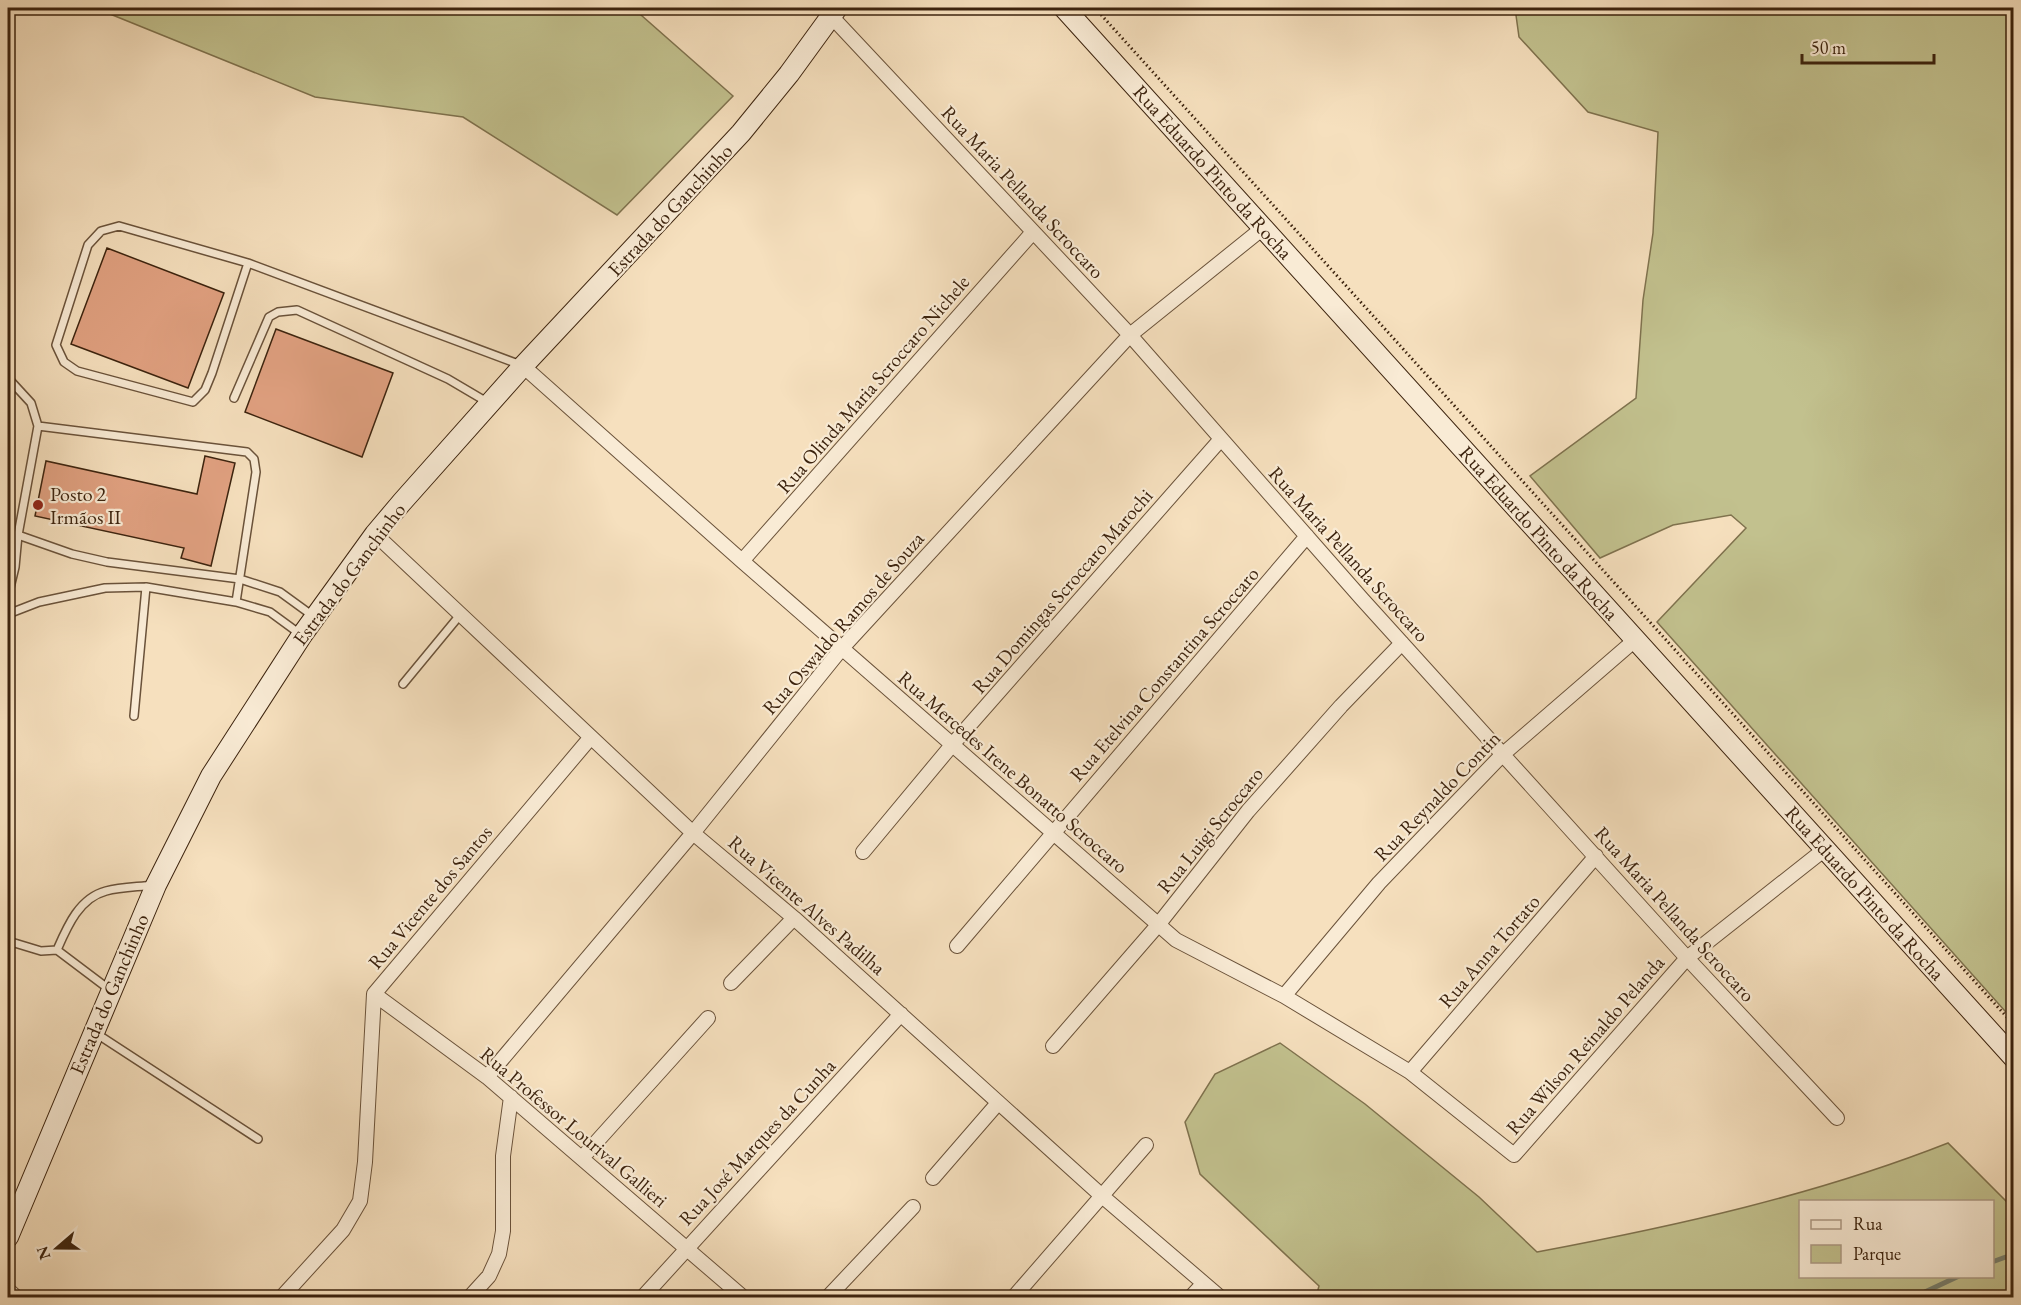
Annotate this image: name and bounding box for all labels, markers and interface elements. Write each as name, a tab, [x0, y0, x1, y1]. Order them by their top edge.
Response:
scale bar	[1802, 27, 1934, 65]
text: 50 m	[1811, 36, 1846, 59]
street label: Rua Eduardo Pinto da Rocha	[1128, 79, 1298, 265]
street label: Rua Maria Pellanda Scroccaro	[936, 100, 1110, 284]
street label: Estrada do Ganchinho	[602, 138, 738, 282]
street label: Rua Olinda Maria Scroccaro Nichele	[771, 269, 975, 499]
street label: Rua Eduardo Pinto da Rocha	[1454, 440, 1624, 626]
street label: Rua Maria Pellanda Scroccaro	[1263, 461, 1435, 647]
place label: Posto 2 Irmãos II	[50, 481, 121, 530]
street label: Rua Domingas Scroccaro Marochi	[966, 483, 1158, 699]
street label: Estrada do Ganchinho	[287, 497, 411, 651]
marker: Posto 2 Irmãos II	[31, 498, 45, 512]
street label: Rua Oswaldo Ramos de Souza	[756, 526, 930, 720]
street label: Rua Etelvina Constantina Scroccaro	[1064, 561, 1264, 787]
street label: Rua Mercedes Irene Bonatto Scroccaro	[892, 665, 1134, 879]
street label: Rua Reynaldo Contin	[1368, 725, 1506, 867]
street label: Rua Luigi Scroccaro	[1151, 761, 1269, 899]
street label: Rua Eduardo Pinto da Rocha	[1780, 800, 1950, 986]
street label: Rua Vicente dos Santos	[362, 820, 498, 974]
street label: Rua Maria Pellanda Scroccaro	[1589, 821, 1761, 1007]
street label: Rua Vicente Alves Padilha	[723, 830, 891, 980]
street label: Rua Anna Tortato	[1433, 889, 1545, 1013]
street label: Estrada do Ganchinho	[63, 910, 155, 1078]
street label: Rua Wilson Reinaldo Pelanda	[1500, 950, 1670, 1140]
street label: Rua Professor Lourival Gallieri	[475, 1041, 673, 1213]
street label: Rua José Marques da Cunha	[673, 1053, 841, 1231]
legend	[1799, 1200, 1994, 1278]
text: Rua	[1853, 1212, 1883, 1235]
north arrow	[27, 1218, 87, 1278]
text: Parque	[1853, 1242, 1901, 1265]
text: N	[31, 1243, 55, 1263]

